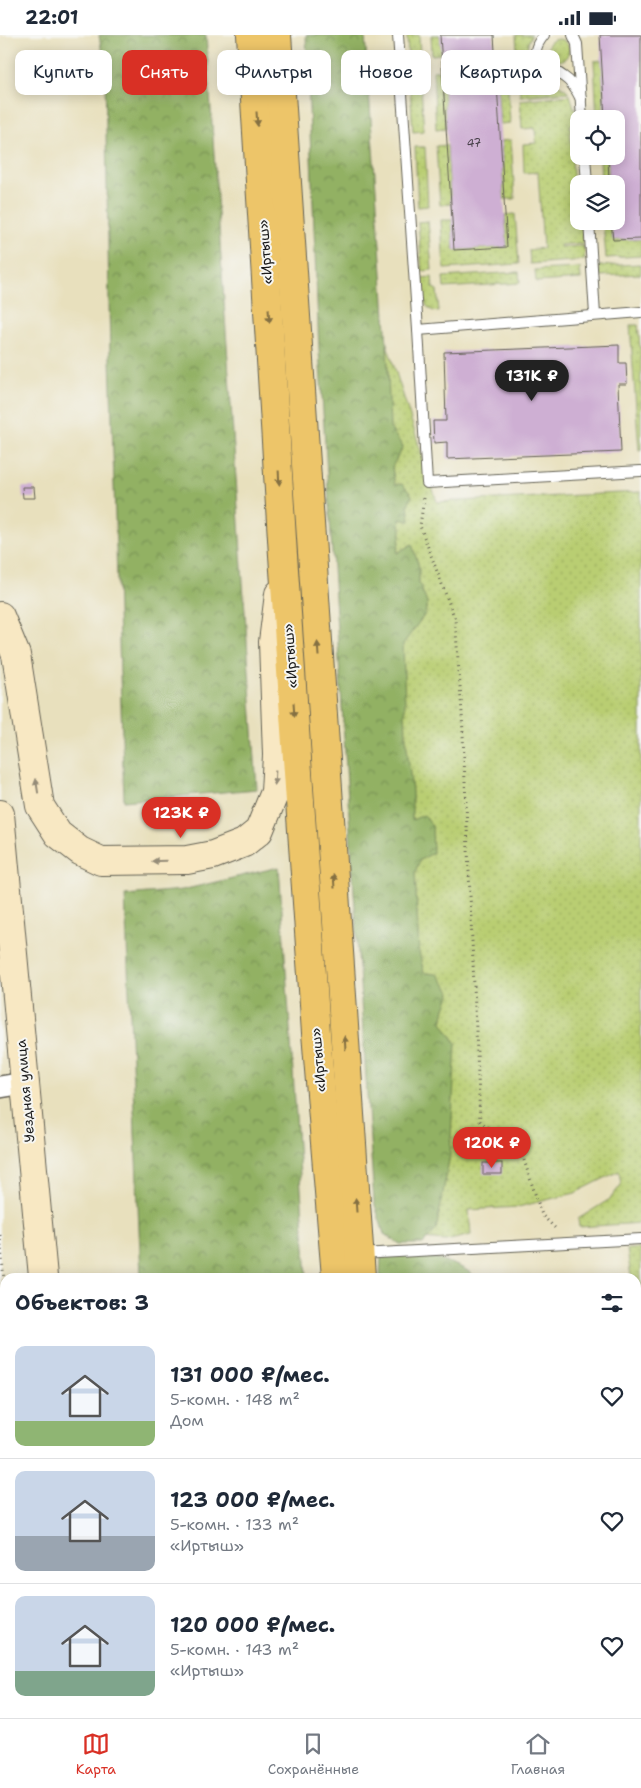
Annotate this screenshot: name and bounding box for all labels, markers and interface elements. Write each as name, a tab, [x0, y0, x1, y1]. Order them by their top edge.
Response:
text: 22:01	[25, 5, 78, 30]
chip: Купить	[15, 50, 112, 95]
chip: Снять	[122, 50, 207, 95]
chip: Фильтры	[217, 50, 331, 95]
chip: Новое	[341, 50, 431, 95]
chip: Квартира	[441, 50, 560, 95]
map controls	[570, 110, 625, 230]
button: locate	[570, 110, 625, 165]
one-way arrow	[253, 111, 261, 127]
house number: 47	[467, 136, 482, 151]
button: layers	[570, 175, 625, 230]
street label: «Иртыш»	[254, 219, 276, 285]
one-way arrow	[266, 308, 274, 324]
pin: 131K ₽	[491, 359, 573, 402]
text: 131K ₽	[506, 365, 558, 386]
one-way arrow	[276, 470, 284, 486]
street label: «Иртыш»	[279, 623, 301, 689]
one-way arrow	[314, 640, 322, 656]
one-way arrow	[290, 702, 298, 718]
one-way arrow	[271, 771, 279, 787]
one-way arrow	[32, 778, 40, 794]
pin: 123K ₽	[140, 797, 222, 839]
text: 123K ₽	[153, 802, 209, 823]
one-way arrow	[151, 857, 167, 865]
one-way arrow	[329, 872, 337, 888]
street label: «Иртыш»	[306, 1027, 330, 1093]
one-way arrow	[340, 1035, 348, 1051]
street label: Уездная улица	[12, 1039, 38, 1143]
pin: 120K ₽	[451, 1127, 533, 1169]
text: 120K ₽	[464, 1132, 520, 1153]
one-way arrow	[351, 1197, 359, 1213]
text: Объектов: 3	[15, 1289, 149, 1317]
icon: filters	[598, 1289, 626, 1317]
text: 131 000 ₽/мес.	[170, 1361, 330, 1389]
icon: home	[55, 1366, 115, 1426]
icon: heart	[598, 1382, 626, 1410]
text: 5-комн. · 148 m²	[170, 1389, 300, 1410]
text: Дом	[170, 1410, 204, 1431]
text: 123 000 ₽/мес.	[170, 1486, 335, 1514]
icon: home	[55, 1491, 115, 1551]
icon: heart	[598, 1507, 626, 1535]
text: 5-комн. · 133 m²	[170, 1514, 299, 1535]
text: «Иртыш»	[170, 1535, 244, 1556]
text: 120 000 ₽/мес.	[170, 1611, 335, 1639]
icon: home	[55, 1616, 115, 1676]
icon: heart	[598, 1632, 626, 1660]
text: 5-комн. · 143 m²	[170, 1639, 299, 1660]
text: «Иртыш»	[170, 1660, 244, 1681]
tab: Карта	[76, 1730, 116, 1778]
tab: Сохранённые	[268, 1730, 359, 1778]
tab: Главная	[511, 1730, 565, 1778]

